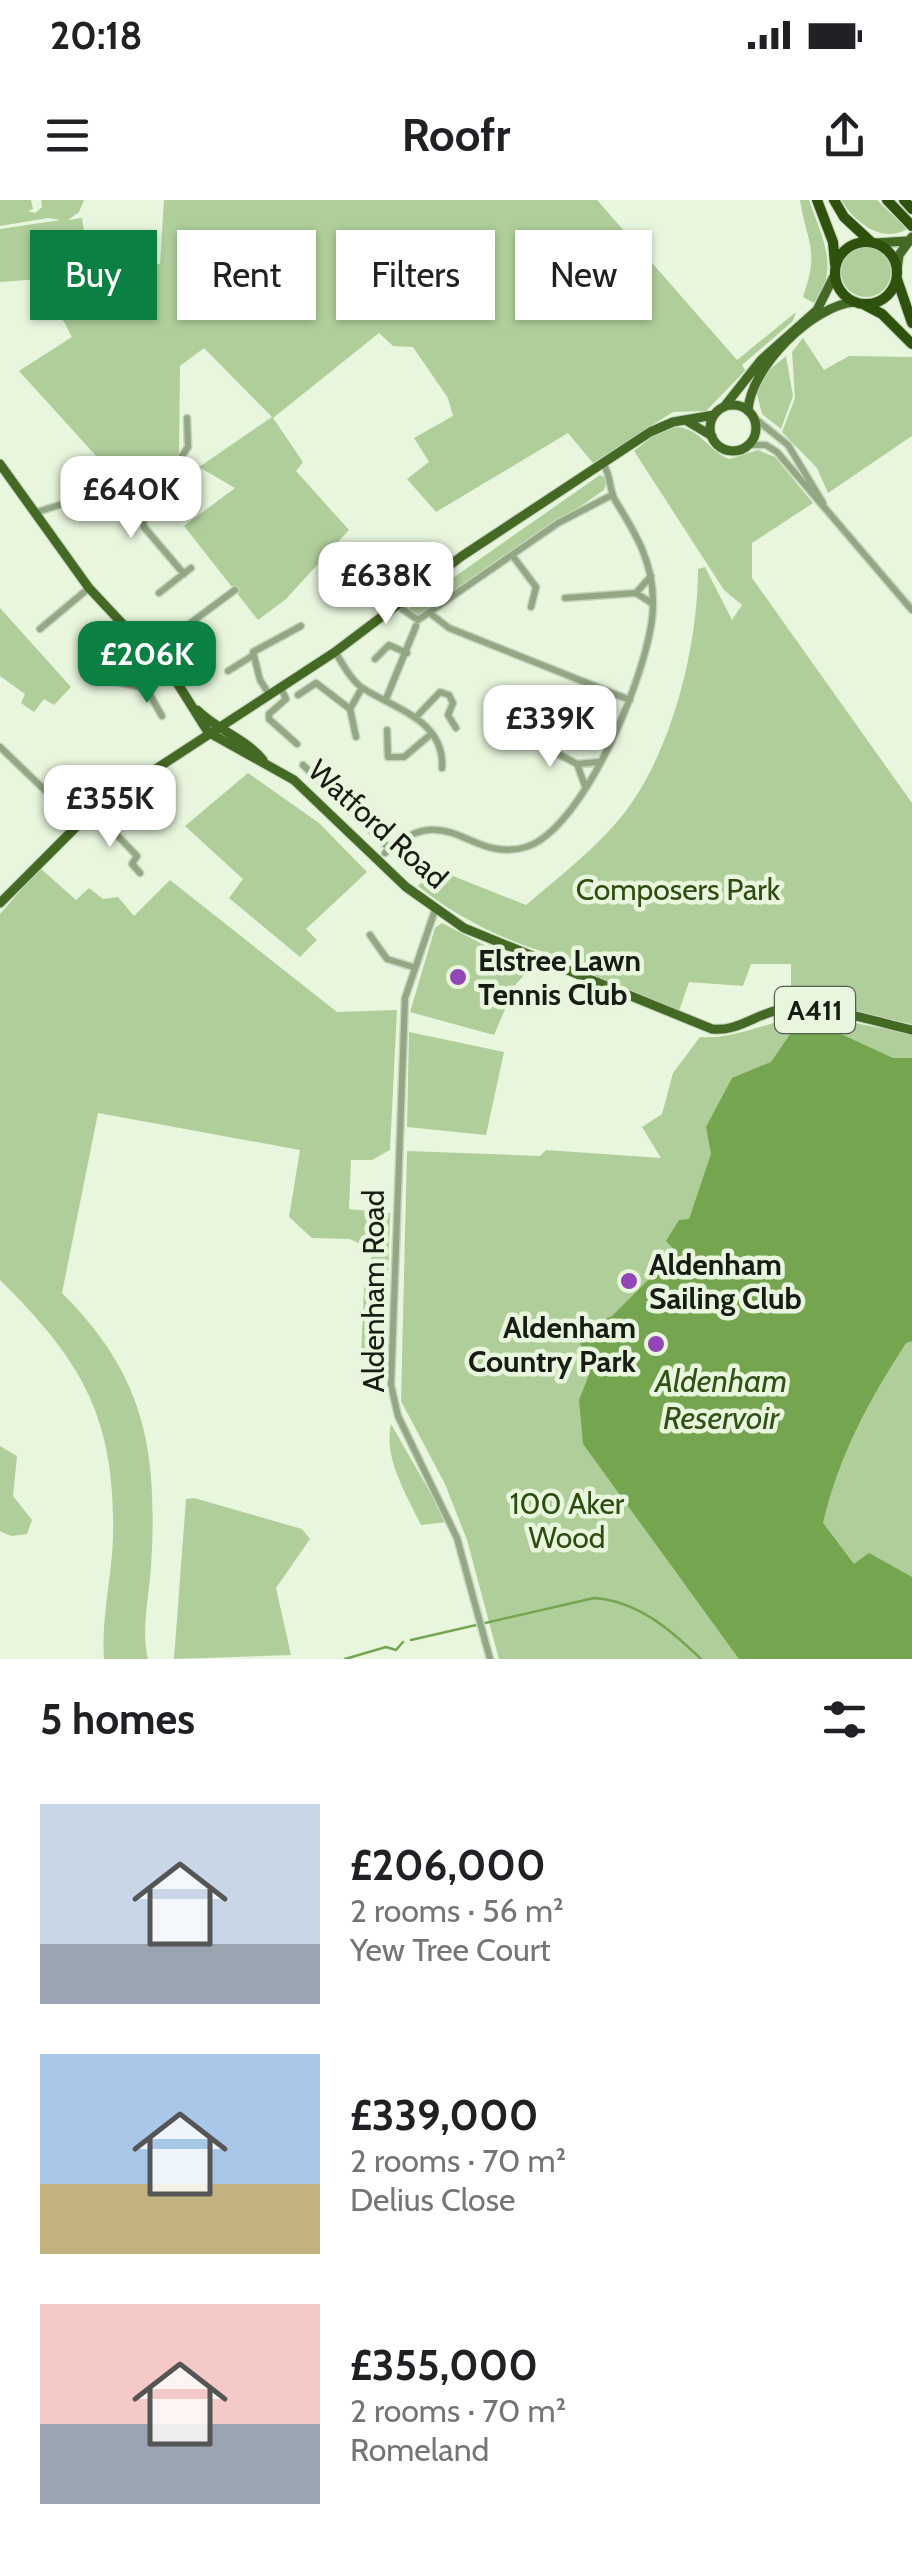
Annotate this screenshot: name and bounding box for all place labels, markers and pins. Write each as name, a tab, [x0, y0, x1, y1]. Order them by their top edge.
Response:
pin: £640K	[61, 456, 201, 541]
pin: £638K	[316, 542, 456, 627]
pin: £206K	[77, 621, 217, 706]
pin: £339K	[480, 685, 620, 770]
pin: £355K	[40, 765, 180, 850]
place label: Elstree Lawn Tennis Club	[478, 942, 641, 1013]
marker: Elstree Lawn Tennis Club	[447, 966, 469, 988]
place label: Aldenham Sailing Club	[649, 1246, 802, 1317]
marker: Aldenham Sailing Club	[618, 1270, 640, 1292]
place label: Aldenham Country Park	[468, 1309, 636, 1380]
marker: Aldenham Country Park	[645, 1333, 667, 1355]

